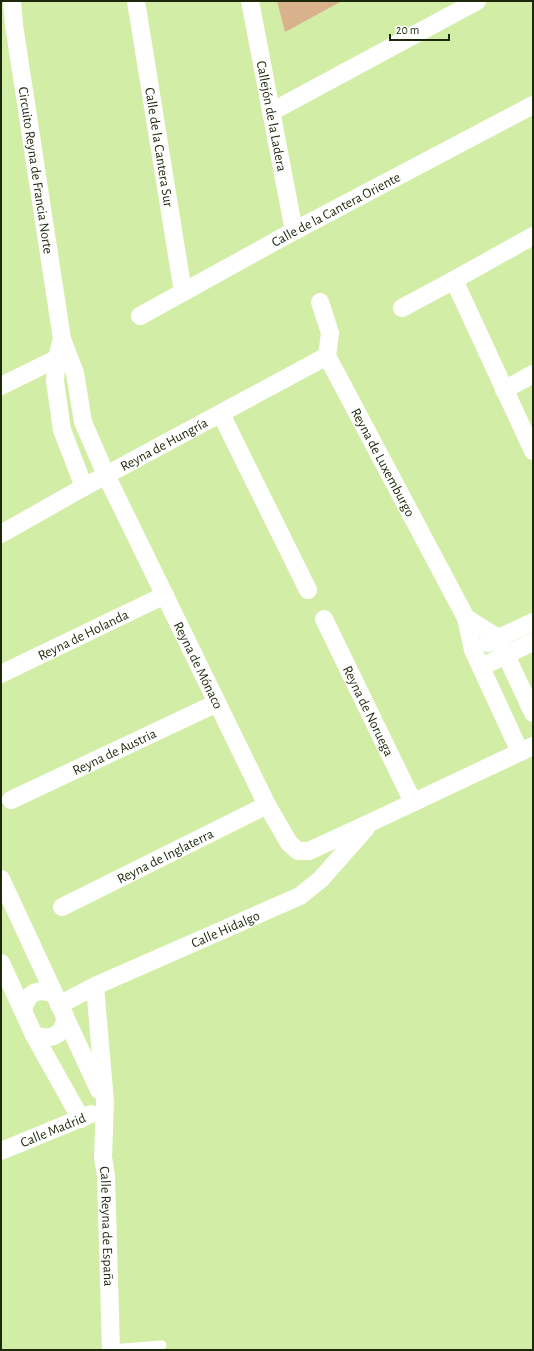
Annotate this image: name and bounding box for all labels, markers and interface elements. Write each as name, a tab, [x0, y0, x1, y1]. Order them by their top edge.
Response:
scale bar	[390, 16, 449, 42]
text: 20 m	[396, 24, 419, 36]
street label: Callejón de la Ladera	[254, 60, 289, 173]
street label: Circuito Reyna de Francia Norte	[16, 86, 55, 255]
street label: Calle de la Cantera Sur	[142, 87, 175, 208]
street label: Calle de la Cantera Oriente	[269, 170, 403, 250]
street label: Reyna de Luxemburgo	[348, 406, 417, 519]
street label: Reyna de Hungría	[118, 416, 211, 474]
street label: Reyna de Holanda	[36, 607, 131, 663]
street label: Reyna de Mónaco	[171, 620, 225, 711]
street label: Reyna de Noruega	[340, 664, 396, 759]
street label: Reyna de Austria	[71, 726, 159, 778]
street label: Reyna de Inglaterra	[115, 827, 216, 886]
street label: Calle Hidalgo	[189, 909, 262, 951]
street label: Calle Madrid	[18, 1111, 88, 1150]
street label: Calle Reyna de España	[97, 1165, 115, 1287]

